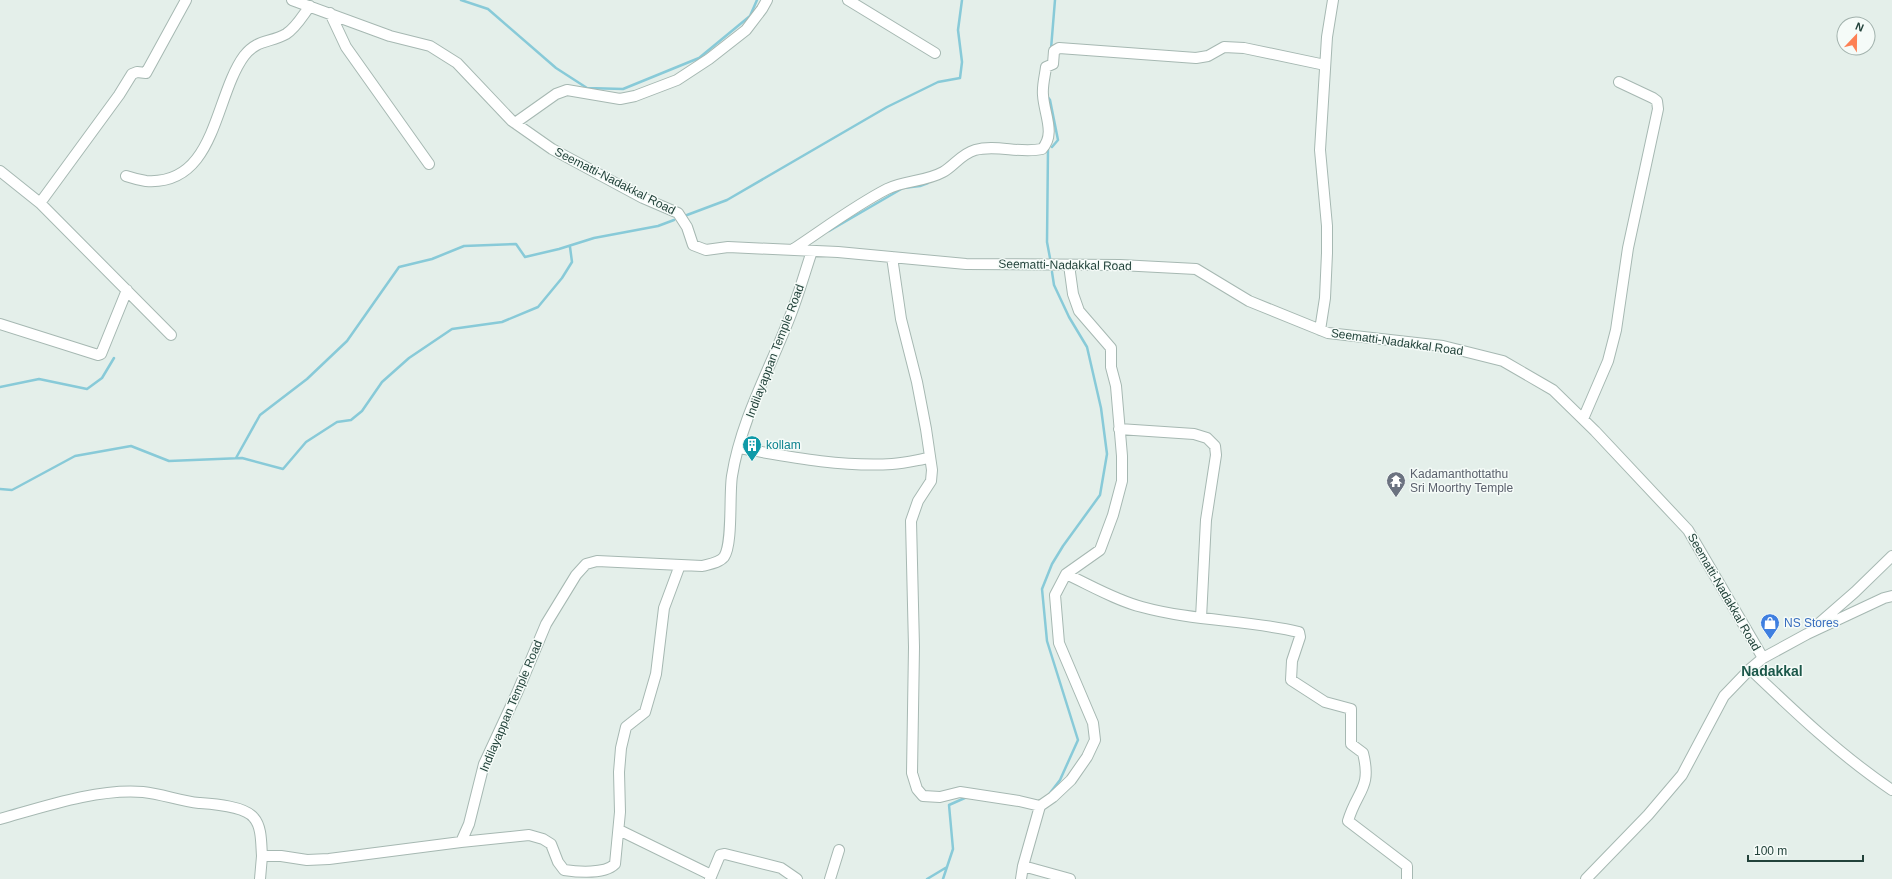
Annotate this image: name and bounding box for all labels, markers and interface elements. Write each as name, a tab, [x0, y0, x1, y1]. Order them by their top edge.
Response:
north arrow	[1836, 16, 1876, 56]
text: N	[1854, 20, 1866, 34]
street label: Seematti-Nadakkal Road	[552, 144, 678, 218]
street label: Seematti-Nadakkal Road	[998, 257, 1132, 273]
street label: Indilayappan Temple Road	[743, 282, 807, 420]
street label: Seematti-Nadakkal Road	[1330, 326, 1464, 358]
building icon: kollam	[741, 434, 763, 462]
place label: kollam	[766, 438, 801, 452]
place label: Kadamanthottathu Sri Moorthy Temple	[1410, 467, 1513, 495]
temple icon: Kadamanthottathu Sri Moorthy Temple	[1385, 470, 1407, 498]
street label: Seematti-Nadakkal Road	[1685, 531, 1763, 653]
shop icon: NS Stores	[1759, 612, 1781, 640]
place label: NS Stores	[1784, 616, 1839, 630]
street label: Indilayappan Temple Road	[477, 638, 545, 774]
district label: Nadakkal	[1741, 663, 1803, 679]
scale bar	[1748, 837, 1863, 863]
text: 100 m	[1754, 844, 1787, 858]

